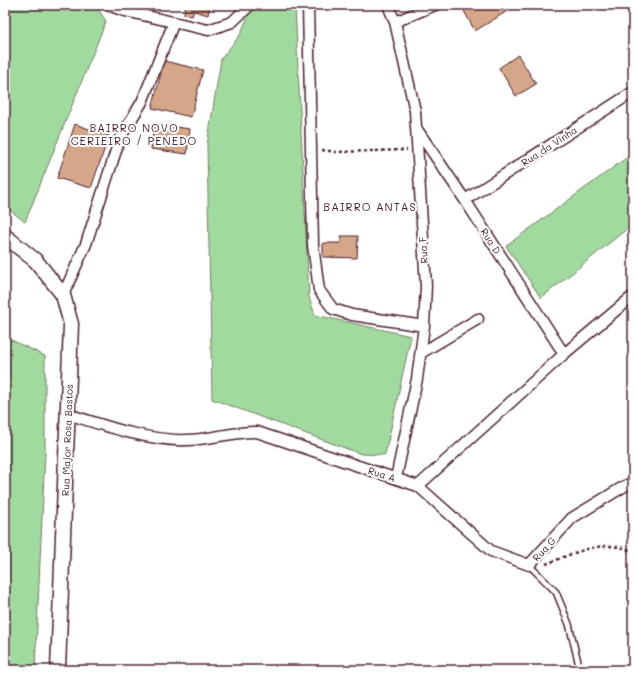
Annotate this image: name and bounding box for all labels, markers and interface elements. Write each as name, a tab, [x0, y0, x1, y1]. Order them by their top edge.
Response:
district label: BAIRRO NOVO CERIEIRO / PENEDO	[71, 120, 197, 148]
street label: Rua da Vinha	[518, 123, 580, 169]
district label: BAIRRO ANTAS	[323, 199, 417, 214]
street label: Rua D	[477, 225, 505, 257]
street label: Rua F	[415, 236, 431, 264]
street label: Rua Major Rosa Bastos	[58, 384, 76, 496]
street label: Rua A	[366, 463, 398, 485]
street label: Rua G	[529, 533, 559, 564]

